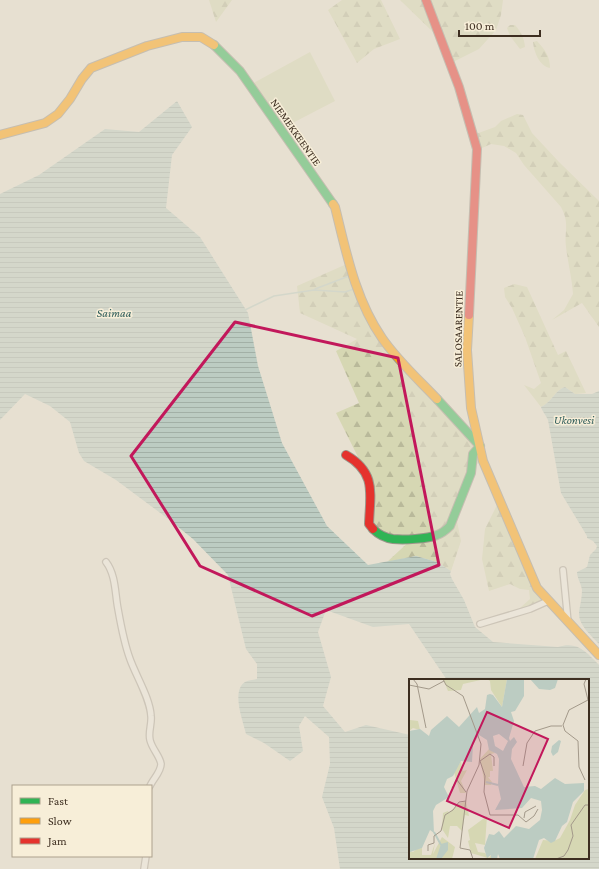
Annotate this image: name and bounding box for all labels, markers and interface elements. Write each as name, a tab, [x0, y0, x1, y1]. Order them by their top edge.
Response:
scale bar	[459, 12, 540, 38]
text: 100 m	[465, 19, 495, 33]
street label: NIEMEKKEENTIE	[268, 96, 324, 168]
street label: SALOSAARENTIE	[451, 291, 465, 367]
water label: Saimaa	[97, 306, 132, 320]
water label: Ukonvesi	[554, 413, 595, 427]
inset map	[409, 679, 589, 859]
legend	[12, 785, 152, 857]
text: Fast	[48, 794, 69, 808]
text: Slow	[48, 814, 72, 828]
text: Jam	[47, 834, 67, 848]

